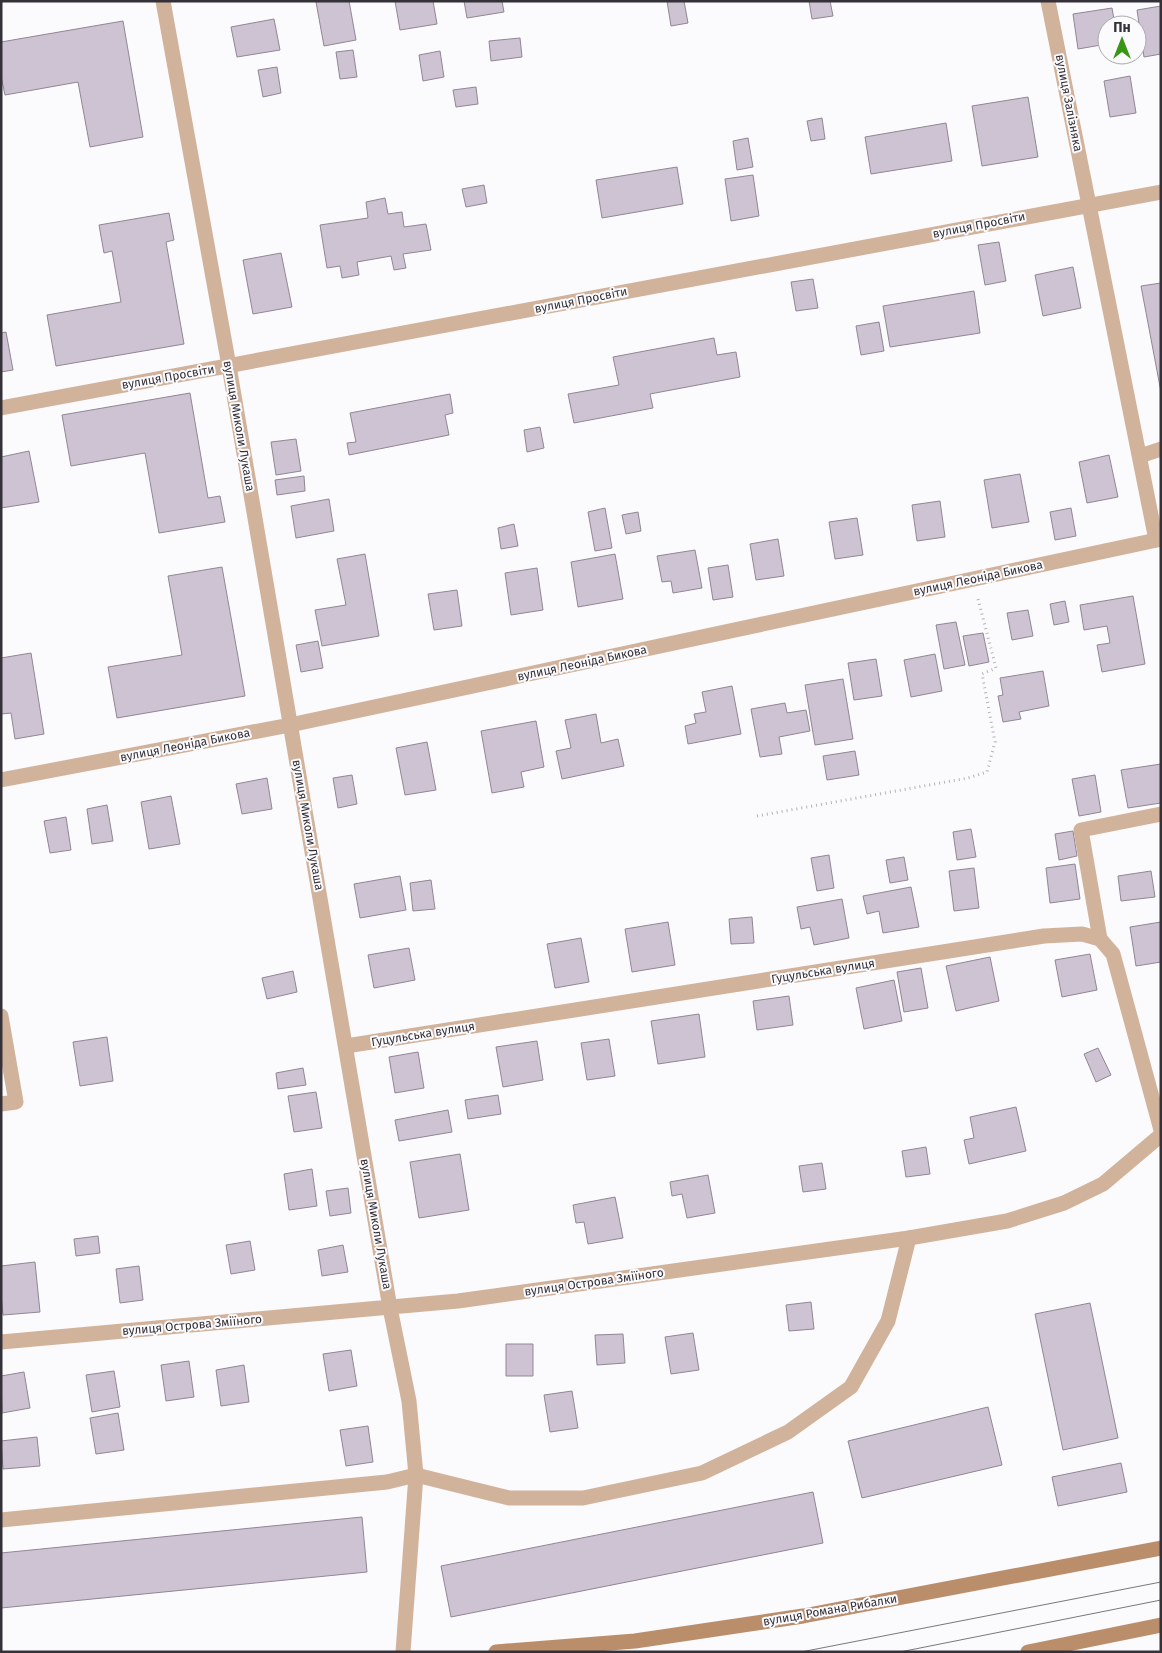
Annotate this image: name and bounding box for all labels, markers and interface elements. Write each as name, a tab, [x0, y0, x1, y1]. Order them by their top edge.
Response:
north arrow	[1097, 15, 1147, 65]
text: Пн	[1113, 19, 1131, 36]
street label: вулиця Залізняка	[1053, 53, 1085, 153]
street label: вулиця Просвіти	[932, 209, 1026, 241]
street label: вулиця Просвіти	[534, 284, 628, 316]
street label: вулиця Миколи Лукаша	[221, 359, 257, 493]
street label: вулиця Просвіти	[120, 362, 216, 392]
street label: вулиця Леоніда Бикова	[912, 557, 1044, 599]
street label: вулиця Леоніда Бикова	[516, 642, 648, 684]
street label: вулиця Леоніда Бикова	[119, 726, 251, 764]
street label: вулиця Миколи Лукаша	[290, 758, 326, 892]
street label: Гуцульська вулиця	[770, 956, 876, 986]
street label: Гуцульська вулиця	[370, 1019, 476, 1049]
street label: вулиця Миколи Лукаша	[358, 1157, 394, 1291]
street label: вулиця Острова Зміїного	[523, 1265, 665, 1299]
street label: вулиця Острова Зміїного	[121, 1312, 263, 1338]
street label: вулиця Романа Рибалки	[762, 1591, 898, 1629]

